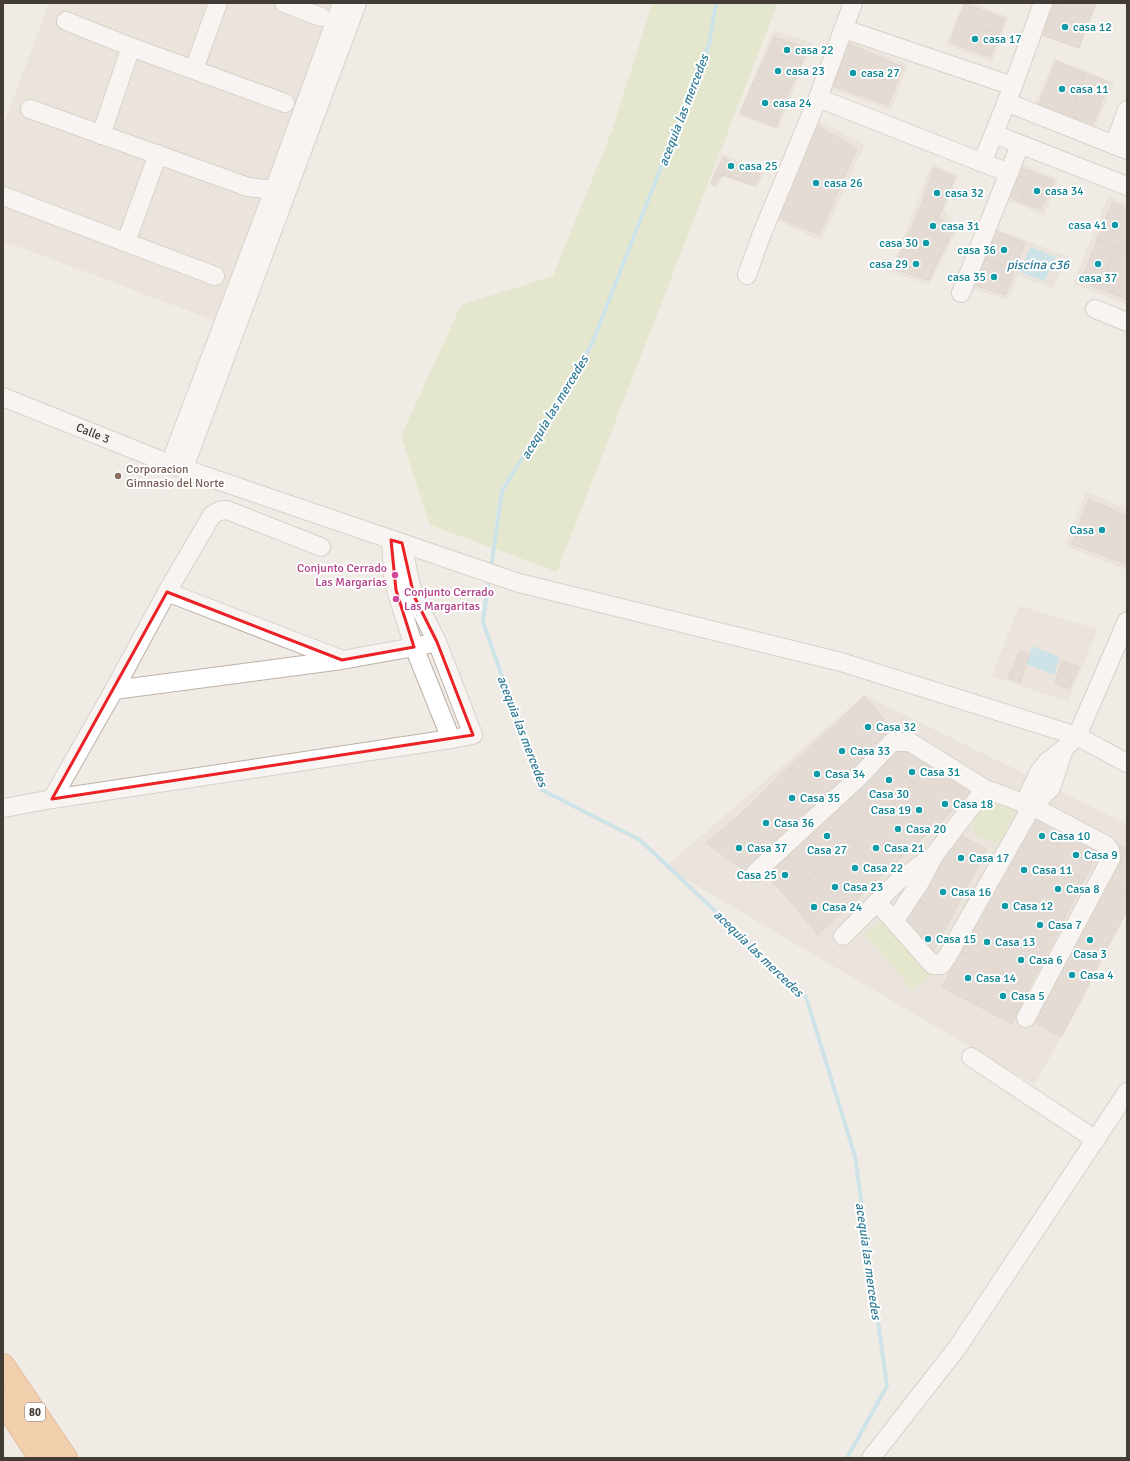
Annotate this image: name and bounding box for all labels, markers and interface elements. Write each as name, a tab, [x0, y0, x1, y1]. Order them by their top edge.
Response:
place label: casa 12	[1073, 20, 1112, 35]
marker: casa 12	[1060, 22, 1070, 32]
place label: casa 17	[983, 32, 1022, 47]
marker: casa 17	[970, 34, 980, 44]
place label: casa 22	[795, 43, 834, 58]
marker: casa 22	[782, 45, 792, 55]
water label: acequia las mercedes	[655, 51, 713, 168]
place label: casa 23	[786, 64, 825, 79]
marker: casa 23	[773, 66, 783, 76]
place label: casa 27	[861, 66, 900, 81]
marker: casa 27	[848, 68, 858, 78]
place label: casa 11	[1070, 82, 1109, 97]
marker: casa 11	[1057, 84, 1067, 94]
place label: casa 24	[773, 96, 812, 111]
marker: casa 24	[760, 98, 770, 108]
place label: casa 25	[739, 159, 778, 174]
marker: casa 25	[726, 161, 736, 171]
place label: casa 26	[824, 176, 863, 191]
marker: casa 26	[811, 178, 821, 188]
place label: casa 34	[1045, 184, 1084, 199]
place label: casa 32	[945, 186, 984, 201]
marker: casa 34	[1032, 186, 1042, 196]
marker: casa 32	[932, 188, 942, 198]
place label: casa 41	[1068, 218, 1107, 233]
place label: casa 31	[941, 219, 980, 234]
marker: casa 41	[1110, 220, 1120, 230]
marker: casa 31	[928, 221, 938, 231]
place label: casa 30	[879, 236, 918, 251]
marker: casa 30	[921, 238, 931, 248]
place label: casa 36	[957, 243, 996, 258]
marker: casa 36	[999, 245, 1009, 255]
place label: casa 29	[869, 257, 908, 272]
water label: piscina c36	[1007, 257, 1070, 273]
marker: casa 29	[911, 259, 921, 269]
marker: casa 37	[1093, 259, 1103, 269]
place label: casa 35	[947, 270, 986, 285]
place label: casa 37	[1079, 271, 1117, 286]
marker: casa 35	[989, 272, 999, 282]
water label: acequia las mercedes	[518, 352, 593, 462]
street label: Calle 3	[74, 420, 112, 447]
place label: Corporacion Gimnasio del Norte	[126, 462, 224, 491]
marker: Corporacion Gimnasio del Norte	[113, 471, 123, 481]
place label: Casa	[1069, 523, 1094, 538]
marker: Casa	[1097, 525, 1107, 535]
place label: Conjunto Cerrado Las Margarias	[297, 561, 387, 590]
marker: Conjunto Cerrado Las Margarias	[390, 570, 400, 580]
place label: Conjunto Cerrado Las Margaritas	[404, 585, 494, 614]
marker: Conjunto Cerrado Las Margaritas	[391, 594, 401, 604]
water label: acequia las mercedes	[493, 673, 551, 791]
place label: Casa 32	[876, 720, 916, 735]
marker: Casa 32	[863, 722, 873, 732]
place label: Casa 33	[850, 744, 890, 759]
marker: Casa 33	[837, 746, 847, 756]
place label: Casa 31	[920, 765, 960, 780]
place label: Casa 34	[825, 767, 866, 782]
marker: Casa 31	[907, 767, 917, 777]
marker: Casa 34	[812, 769, 822, 779]
marker: Casa 30	[884, 775, 894, 785]
place label: Casa 30	[869, 787, 909, 802]
place label: Casa 35	[800, 791, 840, 806]
marker: Casa 35	[787, 793, 797, 803]
place label: Casa 18	[953, 797, 993, 812]
marker: Casa 18	[940, 799, 950, 809]
place label: Casa 19	[871, 803, 911, 818]
marker: Casa 19	[914, 805, 924, 815]
place label: Casa 36	[774, 816, 814, 831]
marker: Casa 36	[761, 818, 771, 828]
place label: Casa 20	[906, 822, 946, 837]
marker: Casa 20	[893, 824, 903, 834]
place label: Casa 10	[1050, 829, 1090, 844]
marker: Casa 27	[822, 831, 832, 841]
marker: Casa 10	[1037, 831, 1047, 841]
place label: Casa 37	[747, 841, 787, 856]
place label: Casa 21	[884, 841, 924, 856]
marker: Casa 37	[734, 843, 744, 853]
place label: Casa 27	[807, 843, 847, 858]
marker: Casa 21	[871, 843, 881, 853]
place label: Casa 9	[1084, 848, 1118, 863]
marker: Casa 9	[1071, 850, 1081, 860]
place label: Casa 17	[969, 851, 1009, 866]
marker: Casa 17	[956, 853, 966, 863]
place label: Casa 22	[863, 861, 903, 876]
marker: Casa 22	[850, 863, 860, 873]
place label: Casa 11	[1032, 863, 1072, 878]
marker: Casa 11	[1019, 865, 1029, 875]
place label: Casa 25	[737, 868, 777, 883]
marker: Casa 25	[780, 870, 790, 880]
place label: Casa 23	[843, 880, 883, 895]
marker: Casa 23	[830, 882, 840, 892]
place label: Casa 8	[1066, 882, 1100, 897]
marker: Casa 8	[1053, 884, 1063, 894]
place label: Casa 16	[951, 885, 991, 900]
marker: Casa 16	[938, 887, 948, 897]
place label: Casa 12	[1013, 899, 1053, 914]
place label: Casa 24	[822, 900, 863, 915]
marker: Casa 12	[1000, 901, 1010, 911]
marker: Casa 24	[809, 902, 819, 912]
water label: acequia las mercedes	[710, 907, 807, 1001]
place label: Casa 7	[1048, 918, 1082, 933]
marker: Casa 7	[1035, 920, 1045, 930]
place label: Casa 15	[936, 932, 976, 947]
marker: Casa 15	[923, 934, 933, 944]
place label: Casa 13	[995, 935, 1035, 950]
marker: Casa 3	[1085, 935, 1095, 945]
marker: Casa 13	[982, 937, 992, 947]
place label: Casa 3	[1073, 947, 1107, 962]
place label: Casa 6	[1029, 953, 1063, 968]
marker: Casa 6	[1016, 955, 1026, 965]
place label: Casa 4	[1080, 968, 1114, 983]
marker: Casa 4	[1067, 970, 1077, 980]
place label: Casa 14	[976, 971, 1017, 986]
marker: Casa 14	[963, 973, 973, 983]
place label: Casa 5	[1011, 989, 1045, 1004]
marker: Casa 5	[998, 991, 1008, 1001]
water label: acequia las mercedes	[852, 1202, 884, 1322]
road number: 80	[25, 1403, 45, 1421]

